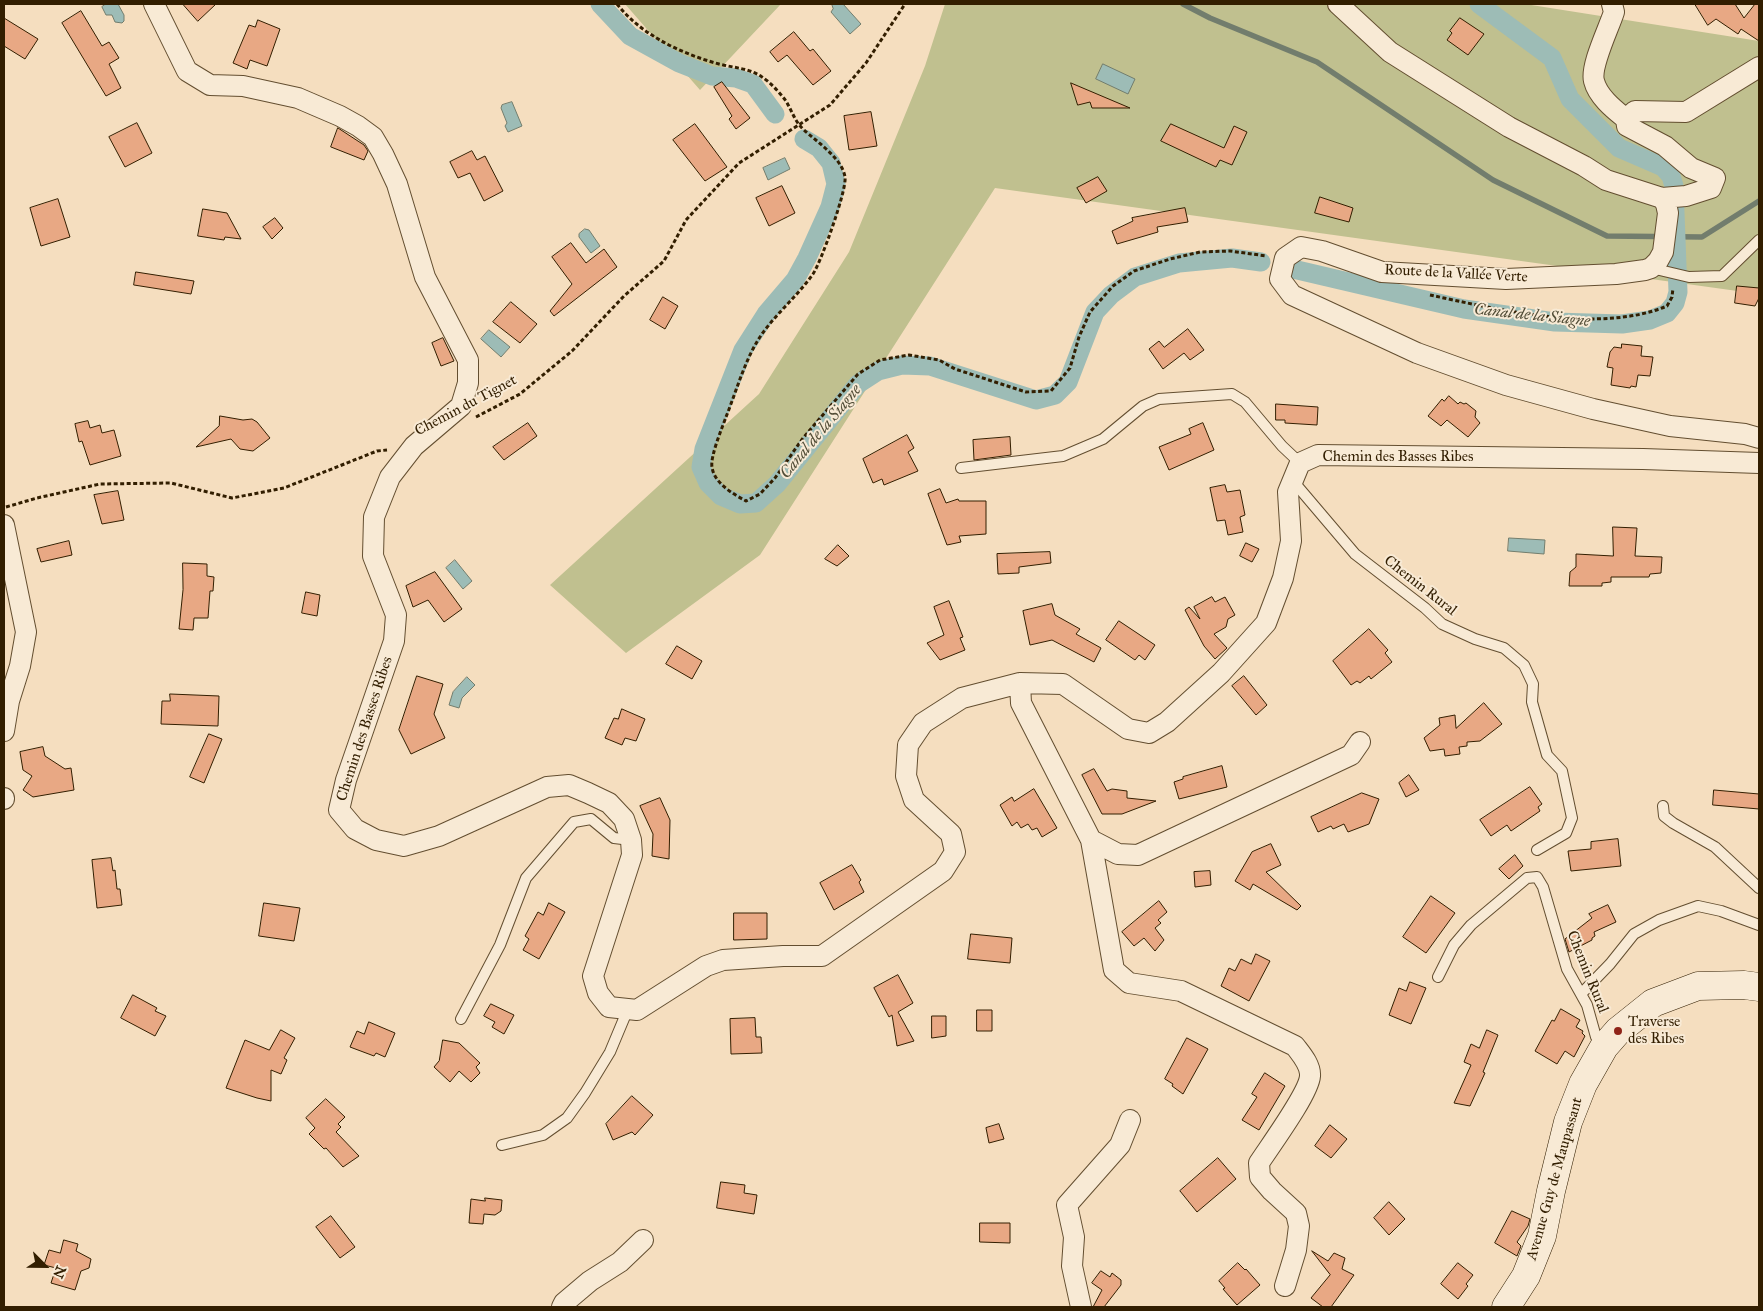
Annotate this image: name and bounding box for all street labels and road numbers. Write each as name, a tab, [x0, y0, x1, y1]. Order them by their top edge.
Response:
street label: Route de la Vallée Verte	[1384, 261, 1528, 287]
street label: Chemin du Tignet	[412, 372, 520, 440]
street label: Chemin des Basses Ribes	[1322, 448, 1474, 466]
street label: Chemin Rural	[1380, 552, 1460, 620]
street label: Chemin des Basses Ribes	[333, 654, 397, 804]
street label: Chemin Rural	[1562, 928, 1612, 1016]
street label: Avenue Guy de Maupassant	[1523, 1095, 1587, 1263]

